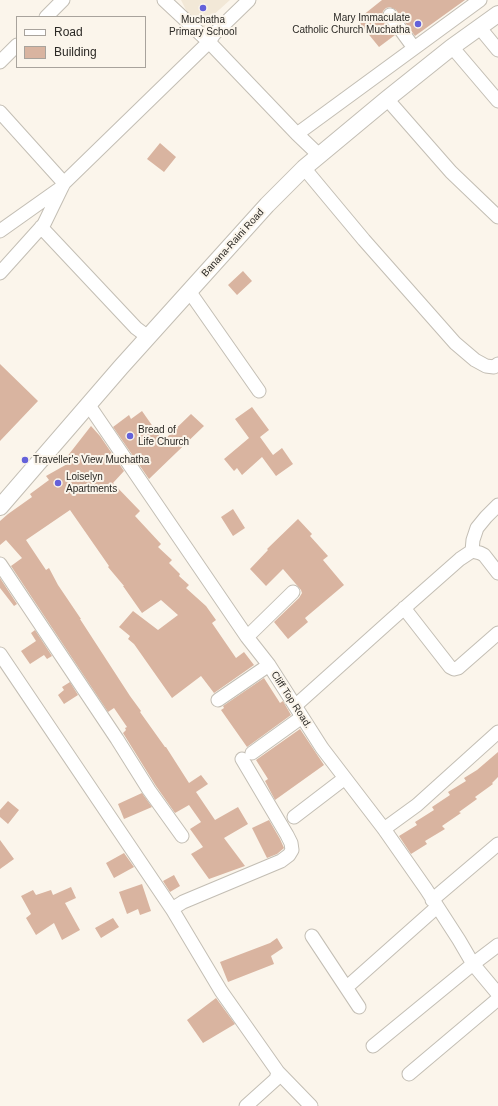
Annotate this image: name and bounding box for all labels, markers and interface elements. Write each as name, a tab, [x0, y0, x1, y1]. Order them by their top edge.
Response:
marker: Muchatha Primary School	[198, 3, 208, 13]
place label: Mary Immaculate Catholic Church Muchatha	[292, 12, 410, 36]
place label: Muchatha Primary School	[169, 14, 237, 38]
legend	[16, 16, 146, 68]
marker: Mary Immaculate Catholic Church Muchatha	[413, 19, 423, 29]
text: Road	[54, 25, 83, 39]
text: Building	[54, 45, 97, 59]
street label: Banana-Raini Road	[199, 207, 267, 279]
place label: Bread of Life Church	[138, 424, 189, 448]
marker: Bread of Life Church	[125, 431, 135, 441]
place label: Traveller's View Muchatha	[33, 454, 149, 466]
marker: Traveller's View Muchatha	[20, 455, 30, 465]
place label: Loiselyn Apartments	[66, 471, 117, 494]
marker: Loiselyn Apartments	[53, 478, 63, 488]
street label: Cliff Top Road.	[268, 669, 314, 731]

